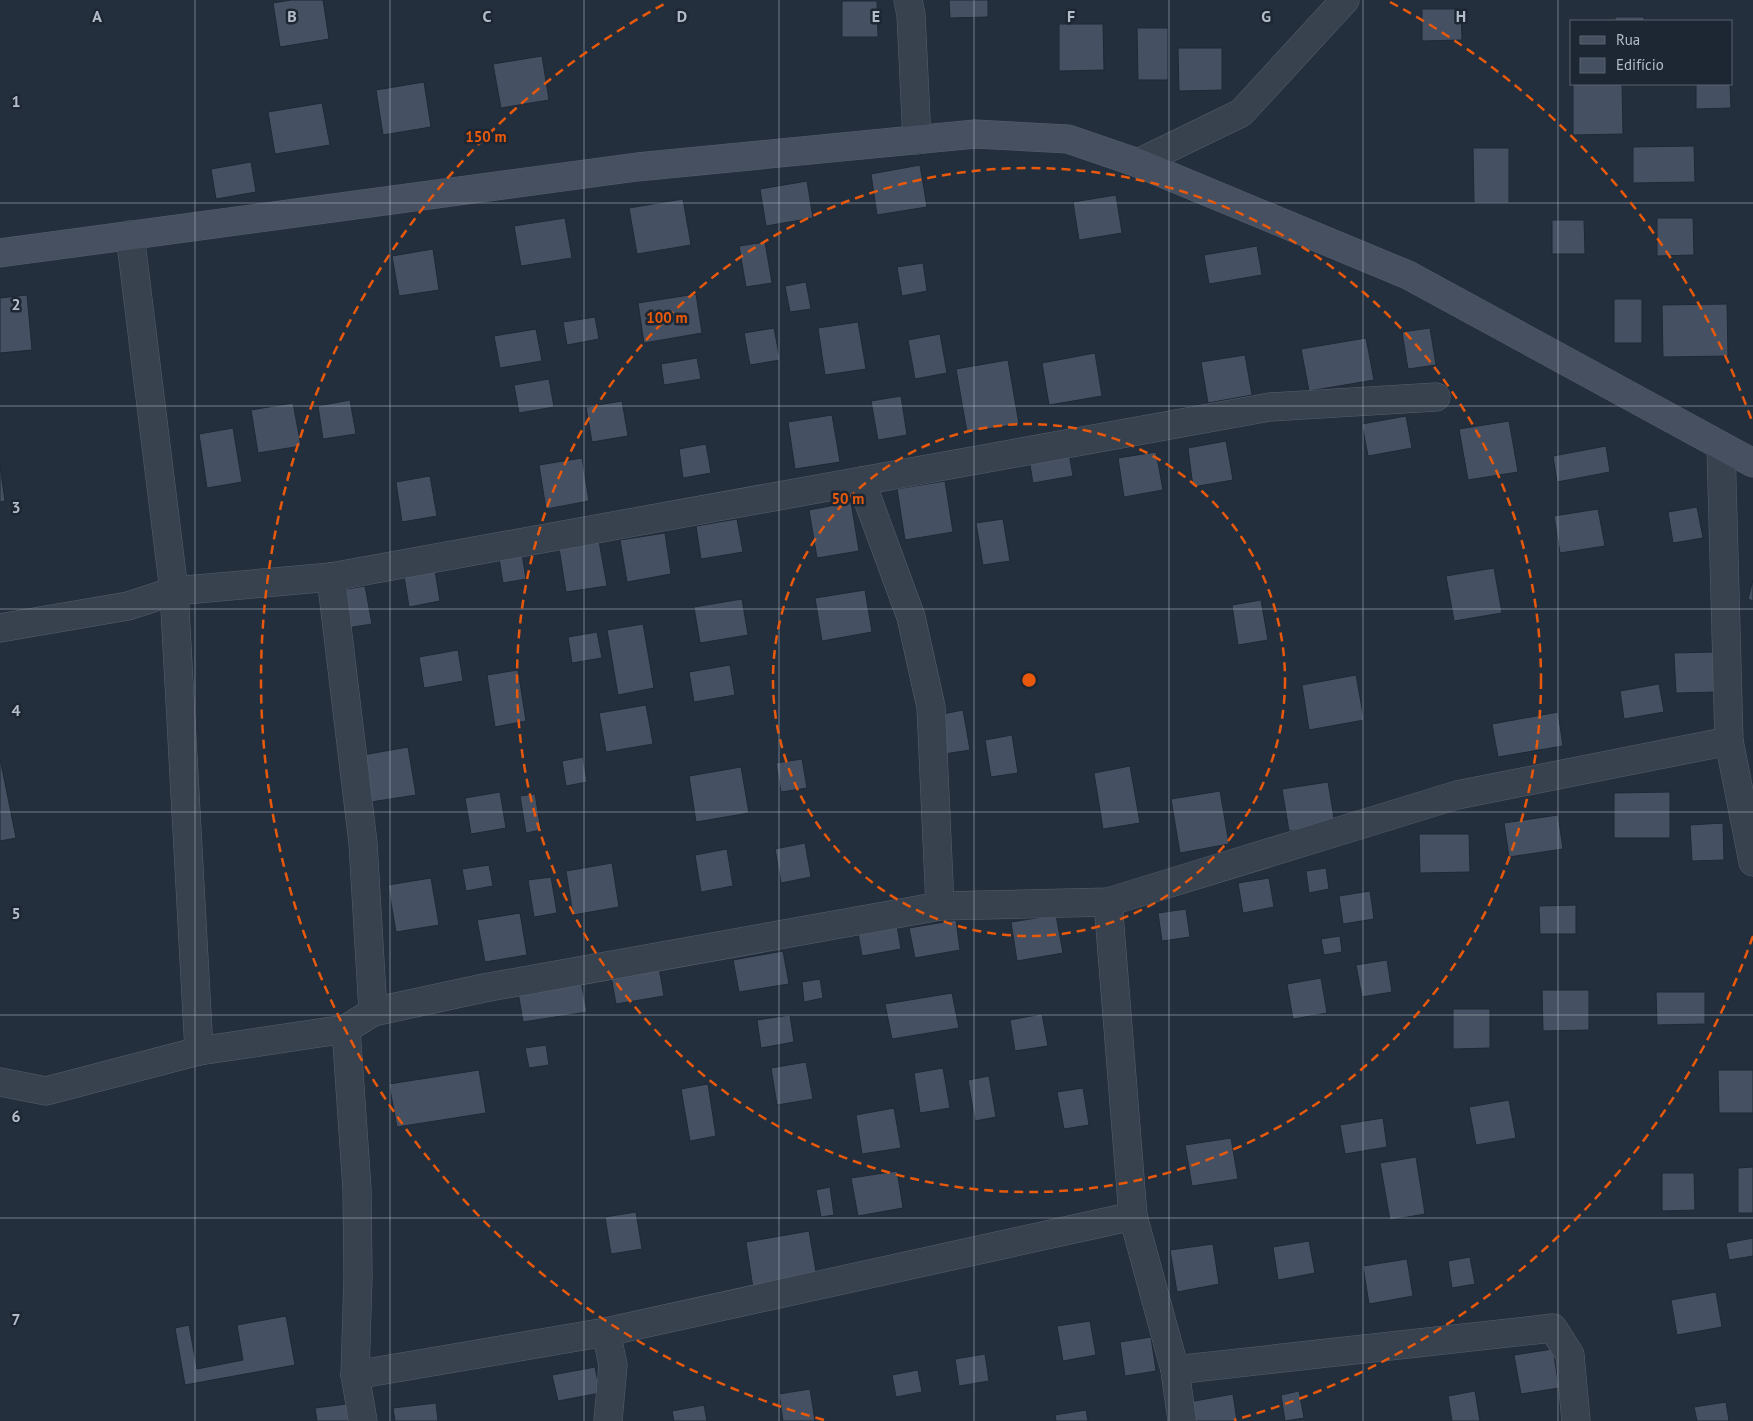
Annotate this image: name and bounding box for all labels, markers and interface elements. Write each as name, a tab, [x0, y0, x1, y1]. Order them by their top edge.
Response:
text: A	[92, 6, 102, 26]
text: B	[287, 6, 297, 26]
text: C	[483, 6, 492, 26]
text: D	[677, 6, 687, 26]
text: E	[872, 6, 880, 26]
text: F	[1067, 6, 1075, 26]
text: G	[1261, 6, 1271, 26]
text: H	[1456, 6, 1466, 26]
legend	[1570, 20, 1733, 85]
text: Rua	[1616, 30, 1640, 49]
text: Edifício	[1616, 55, 1664, 74]
text: 1	[11, 91, 21, 111]
text: 150 m	[465, 127, 507, 146]
text: 2	[11, 294, 21, 314]
text: 100 m	[646, 308, 688, 327]
text: 50 m	[832, 489, 864, 508]
text: 3	[11, 497, 21, 517]
centre of rings	[1020, 671, 1038, 689]
text: 4	[11, 700, 21, 720]
text: 5	[11, 903, 21, 923]
text: 6	[11, 1106, 21, 1126]
text: 7	[11, 1309, 21, 1329]

